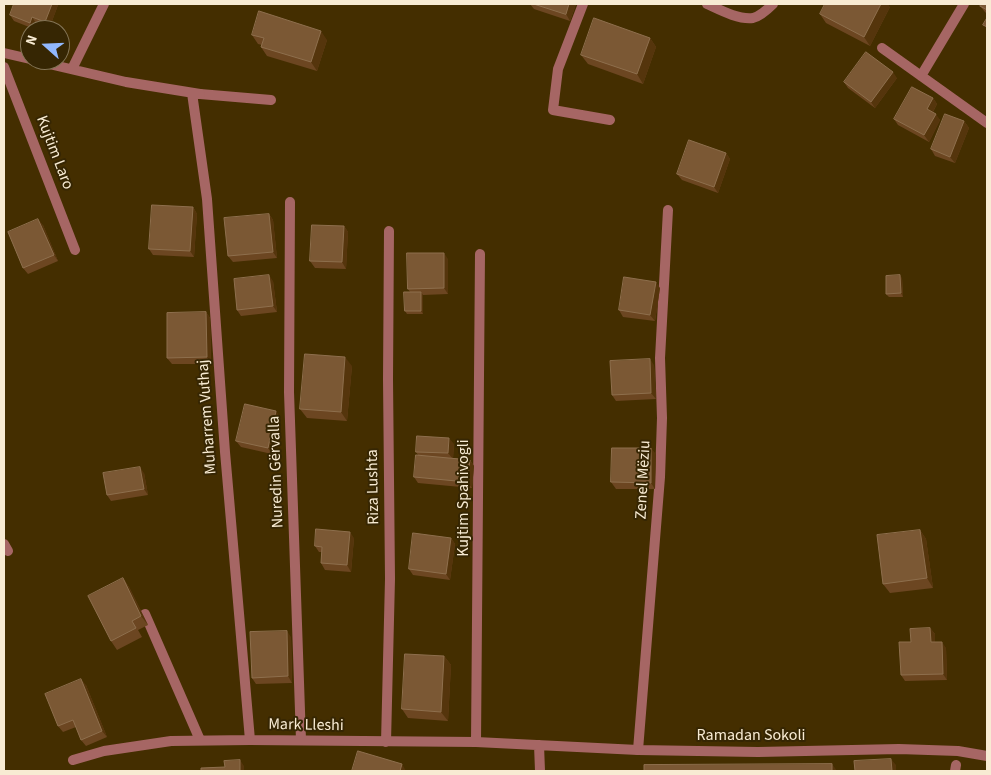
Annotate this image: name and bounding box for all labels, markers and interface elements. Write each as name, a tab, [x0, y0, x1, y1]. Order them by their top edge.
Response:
north arrow	[20, 20, 70, 70]
text: N	[21, 32, 43, 48]
street label: Kujtim Laro	[31, 113, 77, 193]
street label: Muharrem Vuthaj	[194, 359, 222, 475]
street label: Nuredin Gërvalla	[265, 416, 289, 528]
street label: Kujtim Spahivogli	[454, 439, 474, 557]
street label: Zenel Mëziu	[632, 440, 656, 520]
street label: Riza Lushta	[364, 449, 384, 525]
street label: Mark Lleshi	[268, 716, 344, 736]
street label: Ramadan Sokoli	[697, 726, 805, 746]

